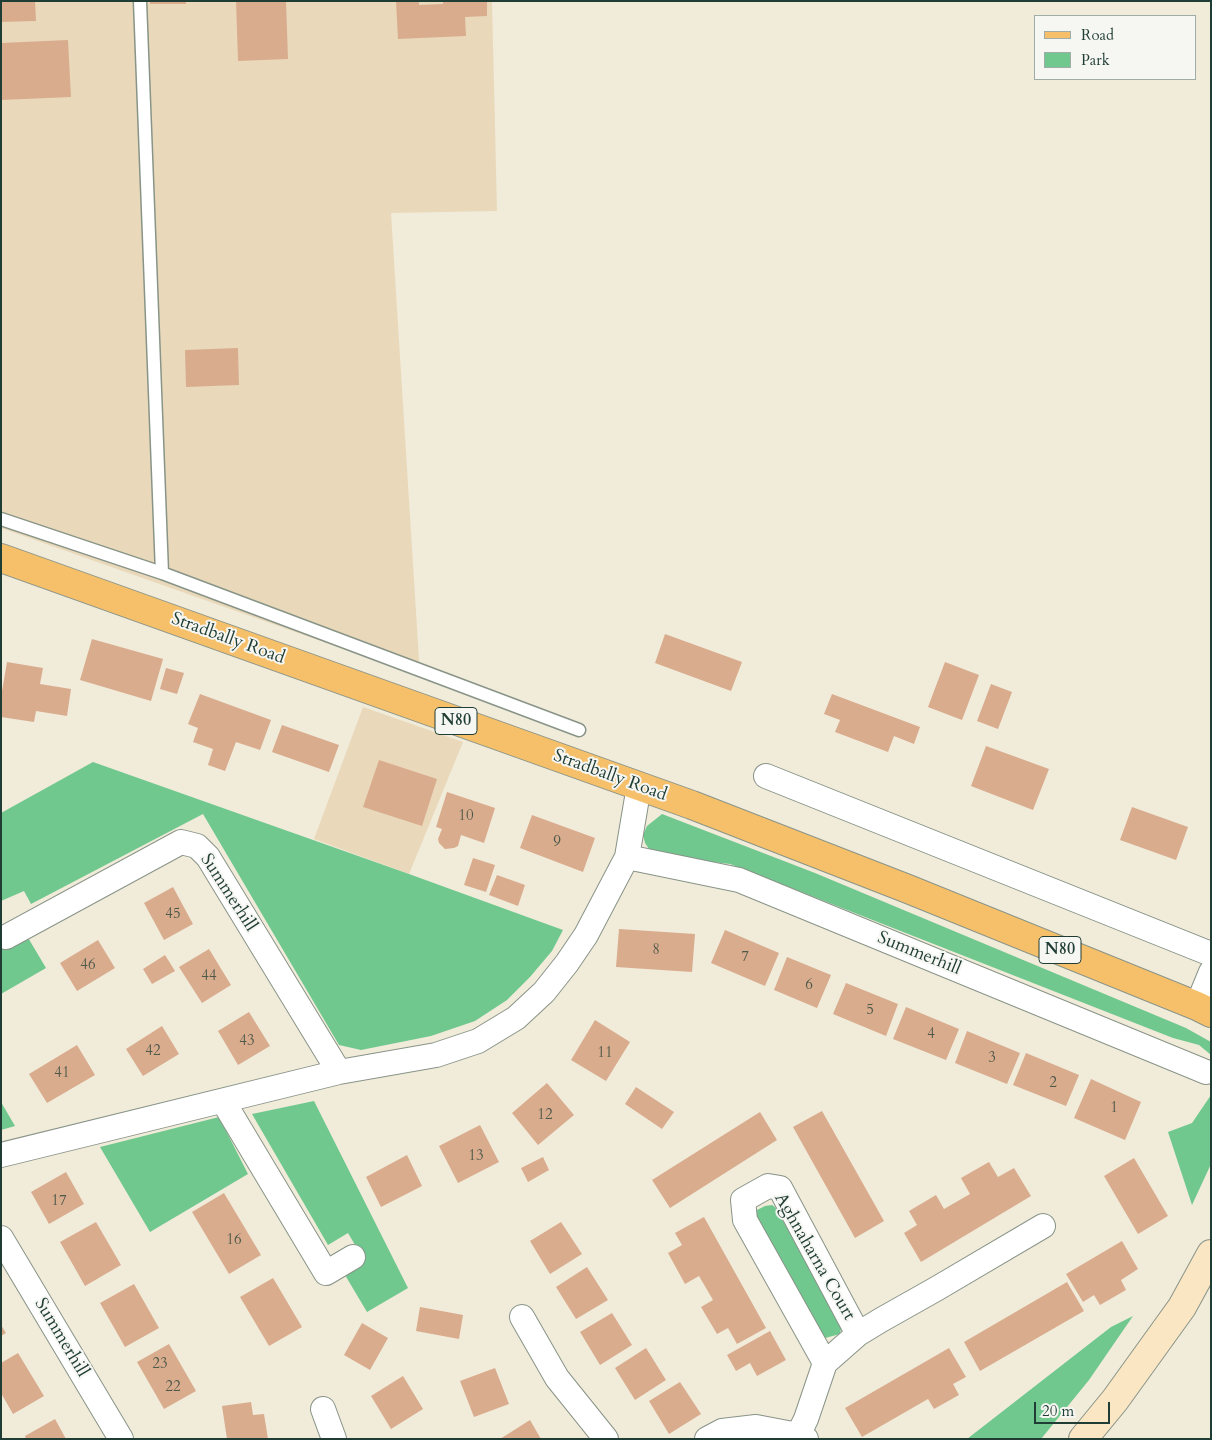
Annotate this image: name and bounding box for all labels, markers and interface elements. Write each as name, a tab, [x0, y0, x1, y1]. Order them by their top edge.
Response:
legend	[1034, 15, 1197, 80]
text: Road	[1081, 25, 1114, 45]
text: Park	[1081, 50, 1110, 70]
street label: Stradbally Road	[168, 608, 288, 670]
road number: N80	[435, 708, 477, 734]
street label: Stradbally Road	[550, 745, 670, 807]
house number: 10	[458, 808, 474, 826]
house number: 9	[553, 834, 561, 852]
street label: Summerhill	[195, 850, 261, 936]
house number: 45	[165, 906, 181, 924]
street label: Summerhill	[874, 927, 964, 981]
road number: N80	[1039, 936, 1081, 964]
house number: 8	[652, 942, 660, 960]
house number: 7	[741, 949, 749, 967]
house number: 46	[80, 957, 96, 975]
house number: 44	[201, 968, 217, 986]
house number: 6	[805, 977, 813, 995]
house number: 5	[866, 1002, 874, 1020]
house number: 4	[927, 1026, 935, 1044]
house number: 43	[239, 1033, 255, 1051]
house number: 42	[145, 1043, 161, 1061]
house number: 11	[597, 1045, 613, 1063]
house number: 3	[988, 1050, 996, 1068]
house number: 41	[54, 1065, 70, 1083]
house number: 2	[1049, 1075, 1057, 1093]
house number: 1	[1110, 1100, 1118, 1118]
house number: 12	[537, 1107, 553, 1125]
house number: 13	[468, 1148, 484, 1166]
street label: Aghnaharna Court	[769, 1189, 859, 1325]
house number: 17	[51, 1193, 67, 1211]
house number: 16	[226, 1232, 242, 1250]
street label: Summerhill	[29, 1295, 93, 1381]
house number: 23	[152, 1356, 168, 1374]
house number: 22	[165, 1379, 181, 1397]
scale bar	[1037, 1392, 1113, 1424]
text: 20 m	[1042, 1401, 1074, 1421]

